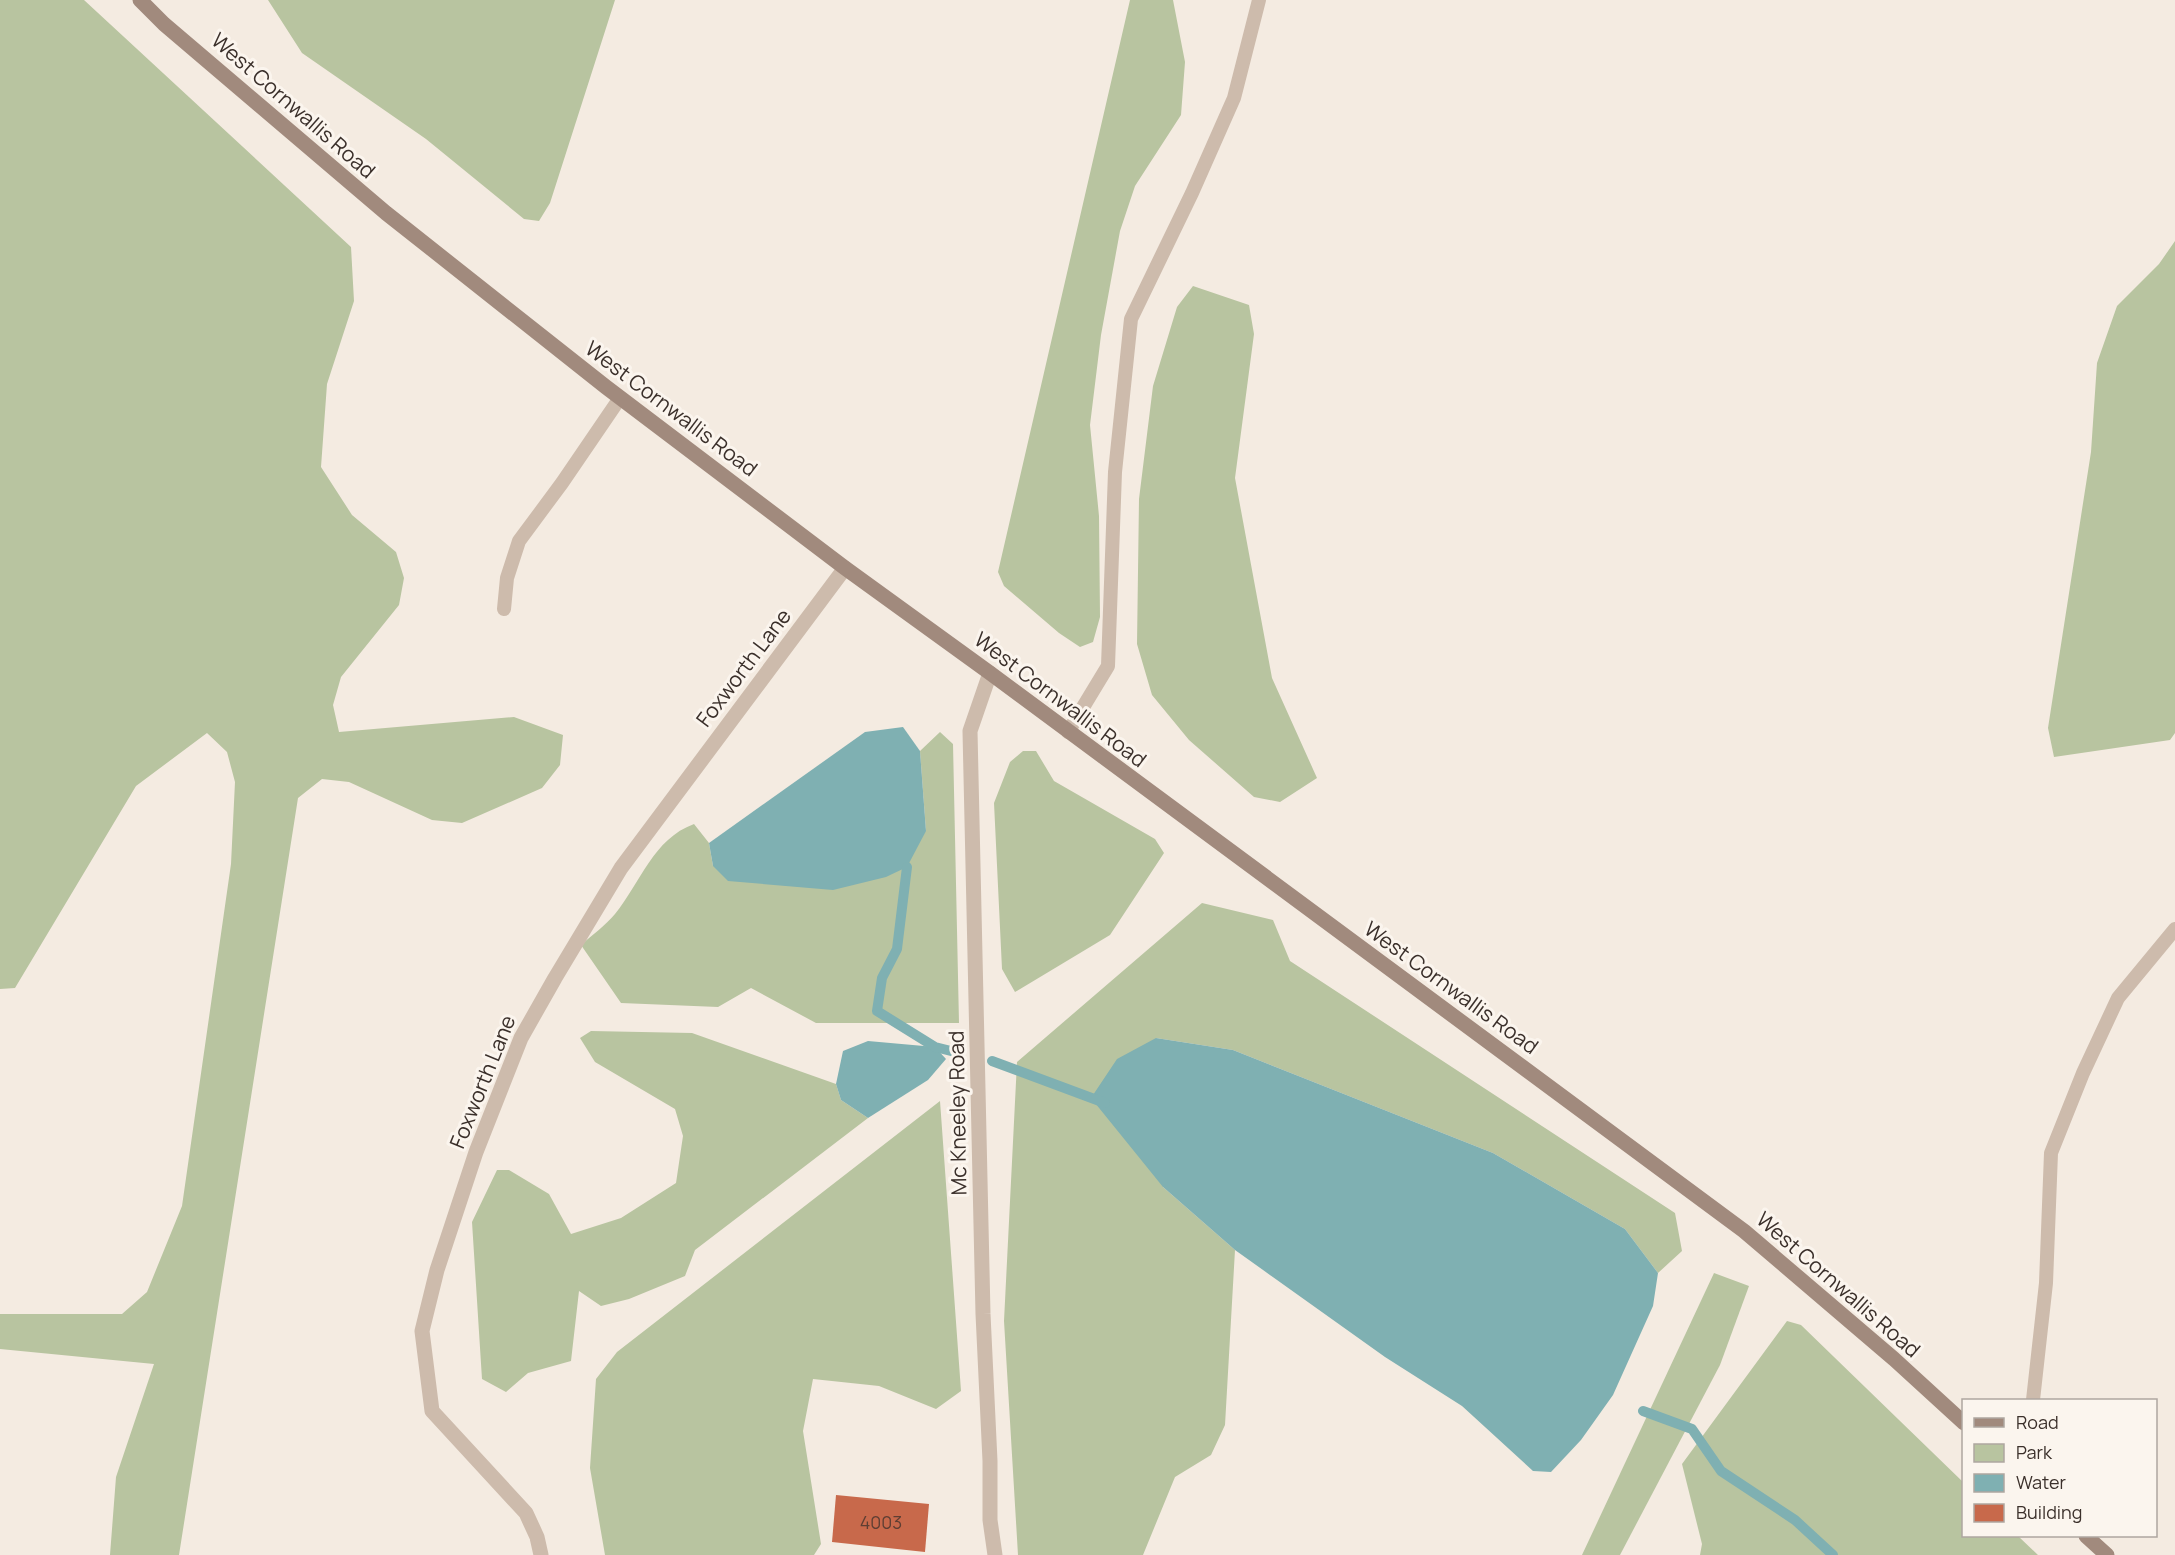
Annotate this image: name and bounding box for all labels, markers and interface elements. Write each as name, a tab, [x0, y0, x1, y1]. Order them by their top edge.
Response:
street label: West Cornwallis Road	[206, 26, 382, 184]
street label: West Cornwallis Road	[580, 334, 763, 482]
street label: Foxworth Lane	[690, 603, 797, 732]
street label: West Cornwallis Road	[969, 625, 1152, 773]
street label: West Cornwallis Road	[1359, 915, 1544, 1060]
street label: Foxworth Lane	[443, 1011, 521, 1152]
street label: Mc Kneeley Road	[942, 1030, 972, 1196]
street label: West Cornwallis Road	[1751, 1205, 1927, 1363]
legend	[1962, 1399, 2157, 1537]
text: Road	[2016, 1410, 2059, 1434]
text: Park	[2016, 1440, 2053, 1464]
text: Water	[2016, 1470, 2066, 1494]
text: Building	[2016, 1500, 2082, 1524]
house number: 4003	[860, 1510, 902, 1534]

